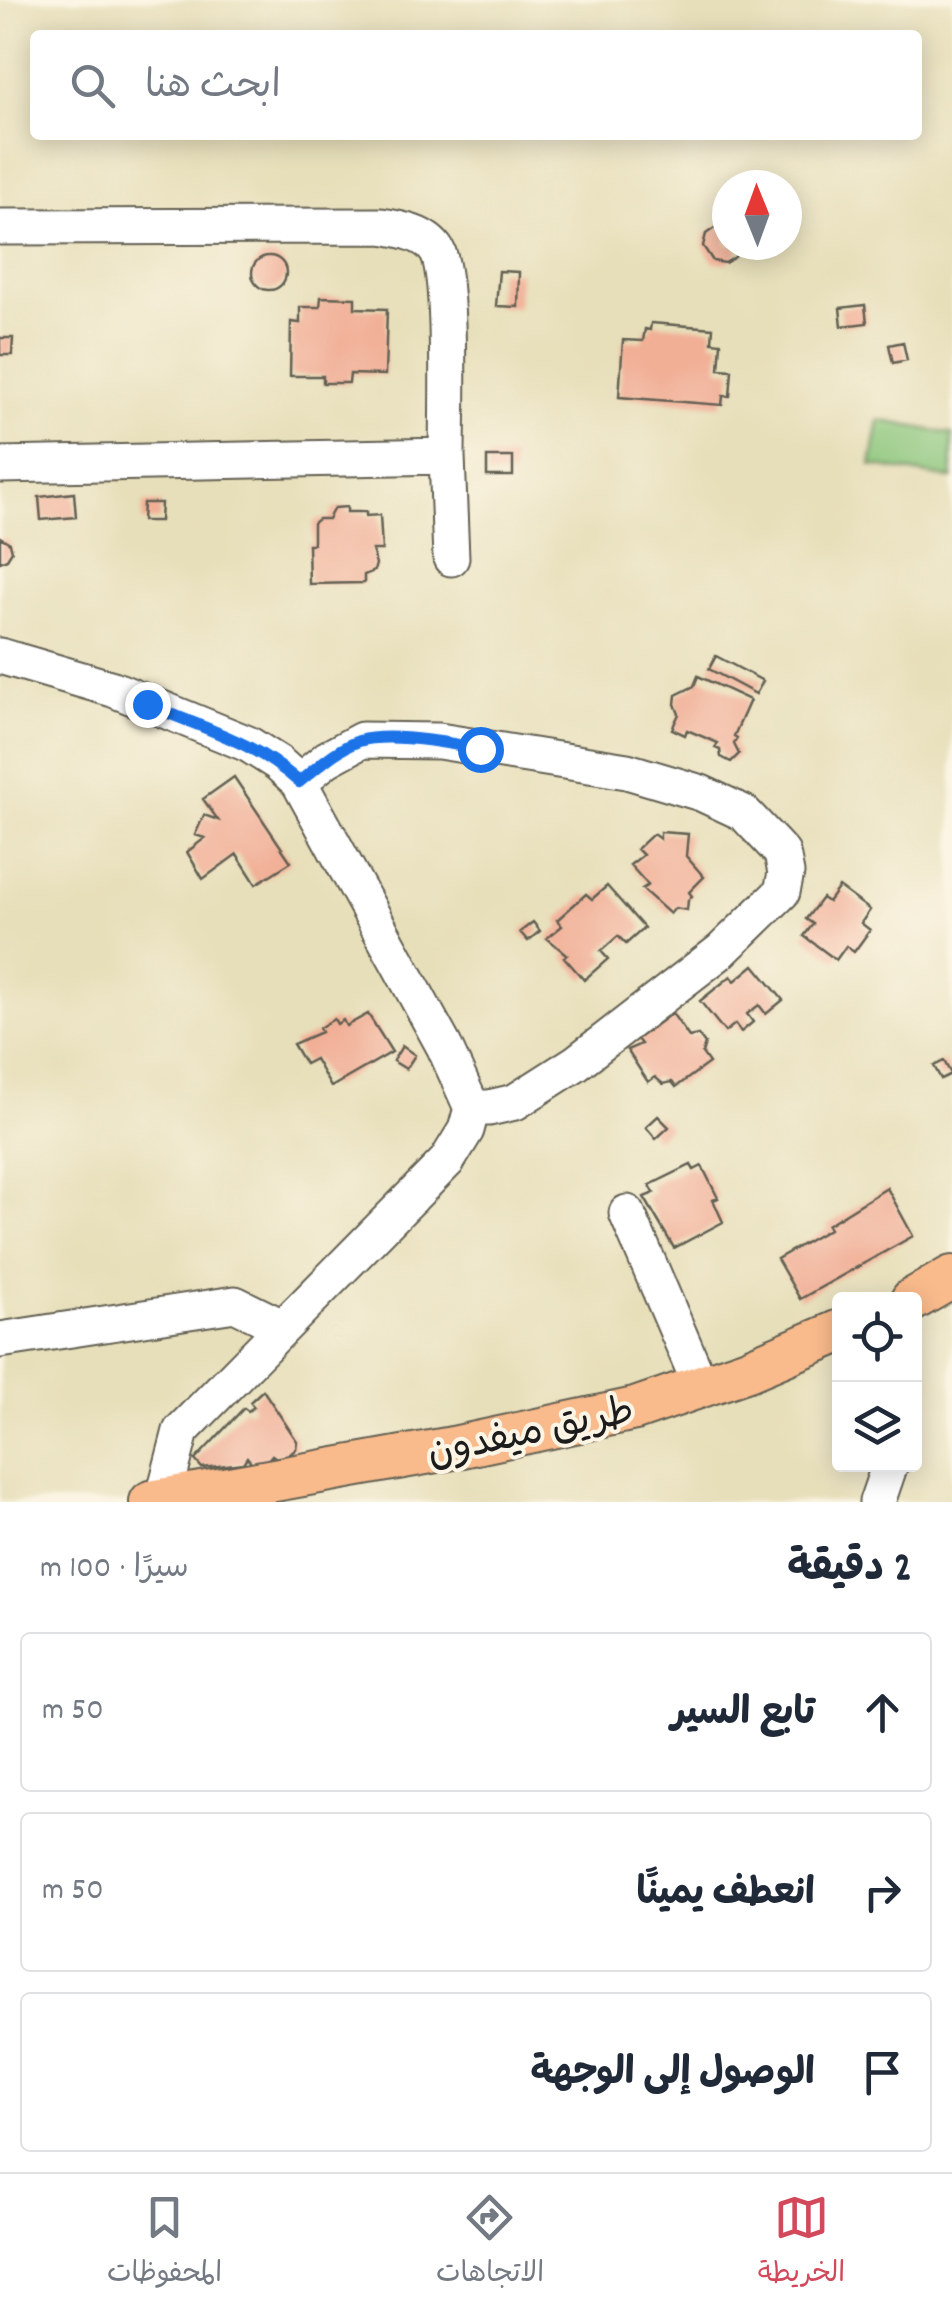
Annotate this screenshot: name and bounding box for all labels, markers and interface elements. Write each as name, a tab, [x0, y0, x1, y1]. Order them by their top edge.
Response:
search box	[30, 30, 922, 140]
icon: search	[65, 58, 120, 113]
text: ابحث هنا	[145, 61, 281, 116]
north arrow	[712, 170, 802, 260]
route end	[125, 682, 171, 728]
route start	[458, 727, 504, 773]
map controls	[832, 1292, 922, 1472]
button: locate	[832, 1292, 922, 1382]
button: layers	[832, 1382, 922, 1472]
street label: طريق ميفدون	[423, 1386, 640, 1485]
text: 2 دقيقة	[787, 1541, 912, 1601]
text: سيرًا · 100 m	[40, 1547, 189, 1593]
icon: ahead	[855, 1685, 910, 1740]
text: تابع السير	[671, 1688, 815, 1743]
text: 50 m	[42, 1689, 104, 1735]
icon: right	[855, 1865, 910, 1920]
text: انعطف يمينًا	[637, 1868, 815, 1923]
text: 50 m	[42, 1869, 104, 1915]
icon: arrive	[855, 2045, 910, 2100]
text: الوصول إلى الوجهة	[530, 2048, 815, 2103]
tab: المحفوظات	[107, 2190, 222, 2296]
tab: الاتجاهات	[436, 2190, 544, 2296]
tab: الخريطة	[758, 2190, 845, 2296]

